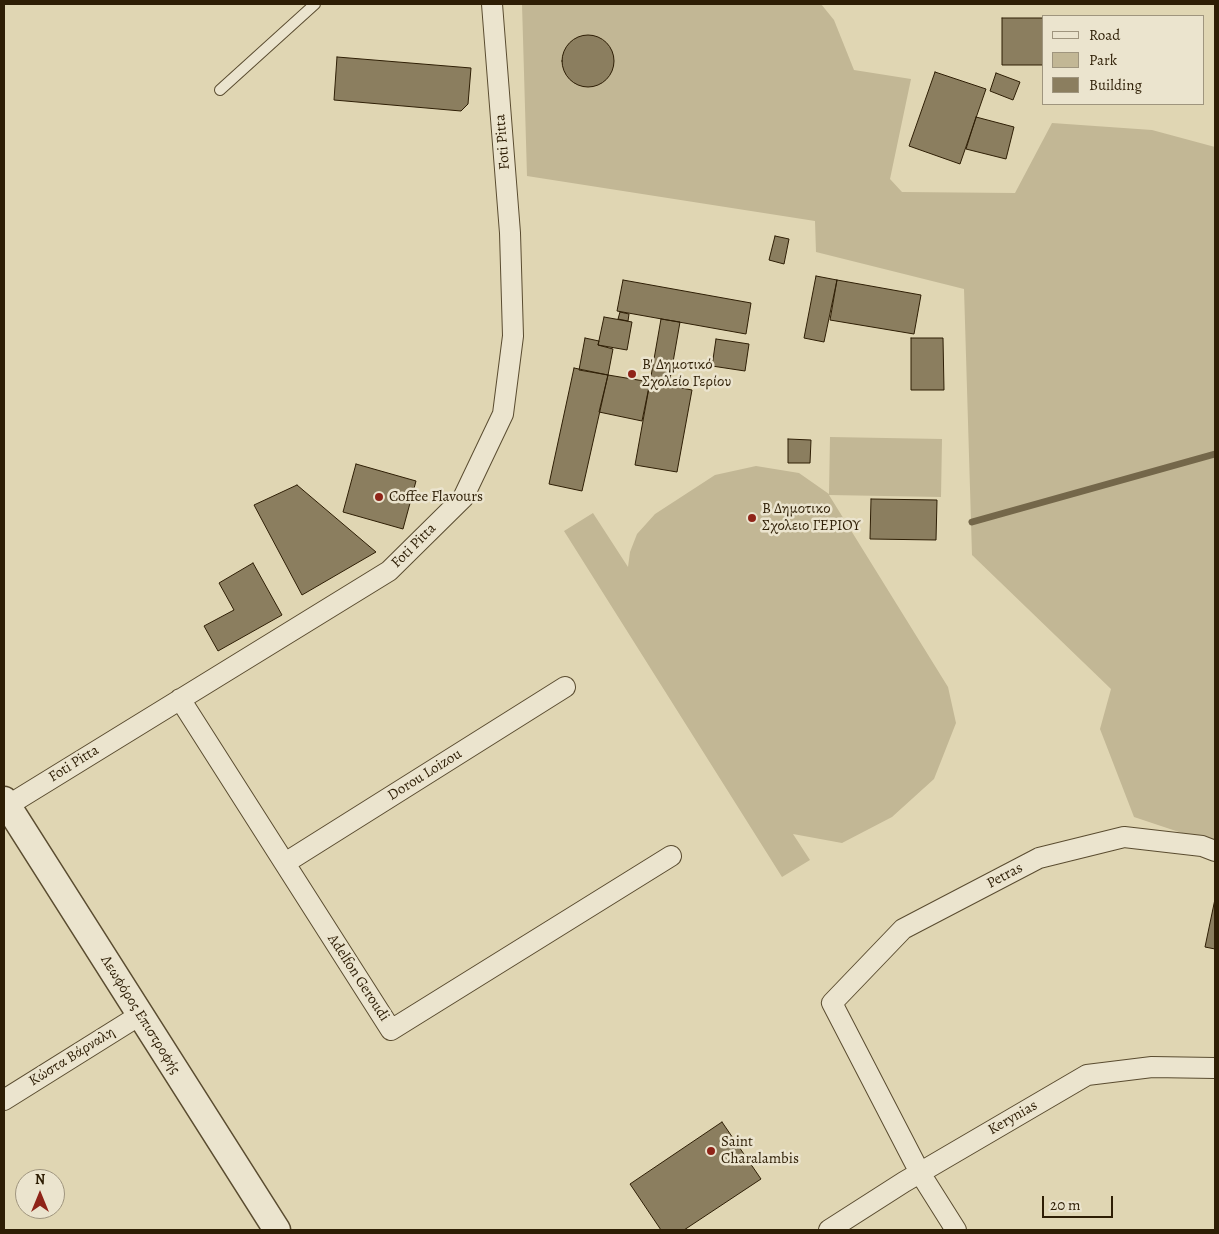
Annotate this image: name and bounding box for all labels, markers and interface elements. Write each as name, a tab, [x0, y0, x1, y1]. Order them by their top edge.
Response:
legend	[1042, 15, 1204, 105]
text: Road	[1089, 25, 1120, 45]
text: Park	[1089, 50, 1117, 70]
text: Building	[1089, 75, 1142, 95]
street label: Foti Pitta	[492, 113, 514, 171]
place label: Β' Δημοτικό Σχολείο Γερίου	[642, 356, 731, 391]
marker: Β' Δημοτικό Σχολείο Γερίου	[626, 368, 638, 380]
place label: Coffee Flavours	[389, 488, 483, 506]
marker: Coffee Flavours	[373, 491, 385, 503]
place label: Β Δημοτικο Σχολειο ΓΕΡΙΟΥ	[762, 500, 860, 535]
marker: Β Δημοτικο Σχολειο ΓΕΡΙΟΥ	[746, 512, 758, 524]
street label: Foti Pitta	[388, 520, 440, 572]
street label: Foti Pitta	[46, 742, 102, 786]
street label: Dorou Loizou	[385, 745, 465, 805]
street label: Petras	[984, 859, 1026, 893]
street label: Adelfon Geroudi	[323, 931, 393, 1025]
street label: Λεωφόρος Επιστροφής	[96, 952, 184, 1078]
street label: Κώστα Βάρναλη	[26, 1023, 118, 1091]
street label: Kerynias	[985, 1097, 1041, 1139]
place label: Saint Charalambis	[721, 1133, 799, 1168]
marker: Saint Charalambis	[705, 1145, 717, 1157]
north arrow	[15, 1169, 65, 1219]
text: N	[35, 1170, 45, 1189]
scale bar	[1044, 1186, 1115, 1218]
text: 20 m	[1050, 1195, 1081, 1215]

